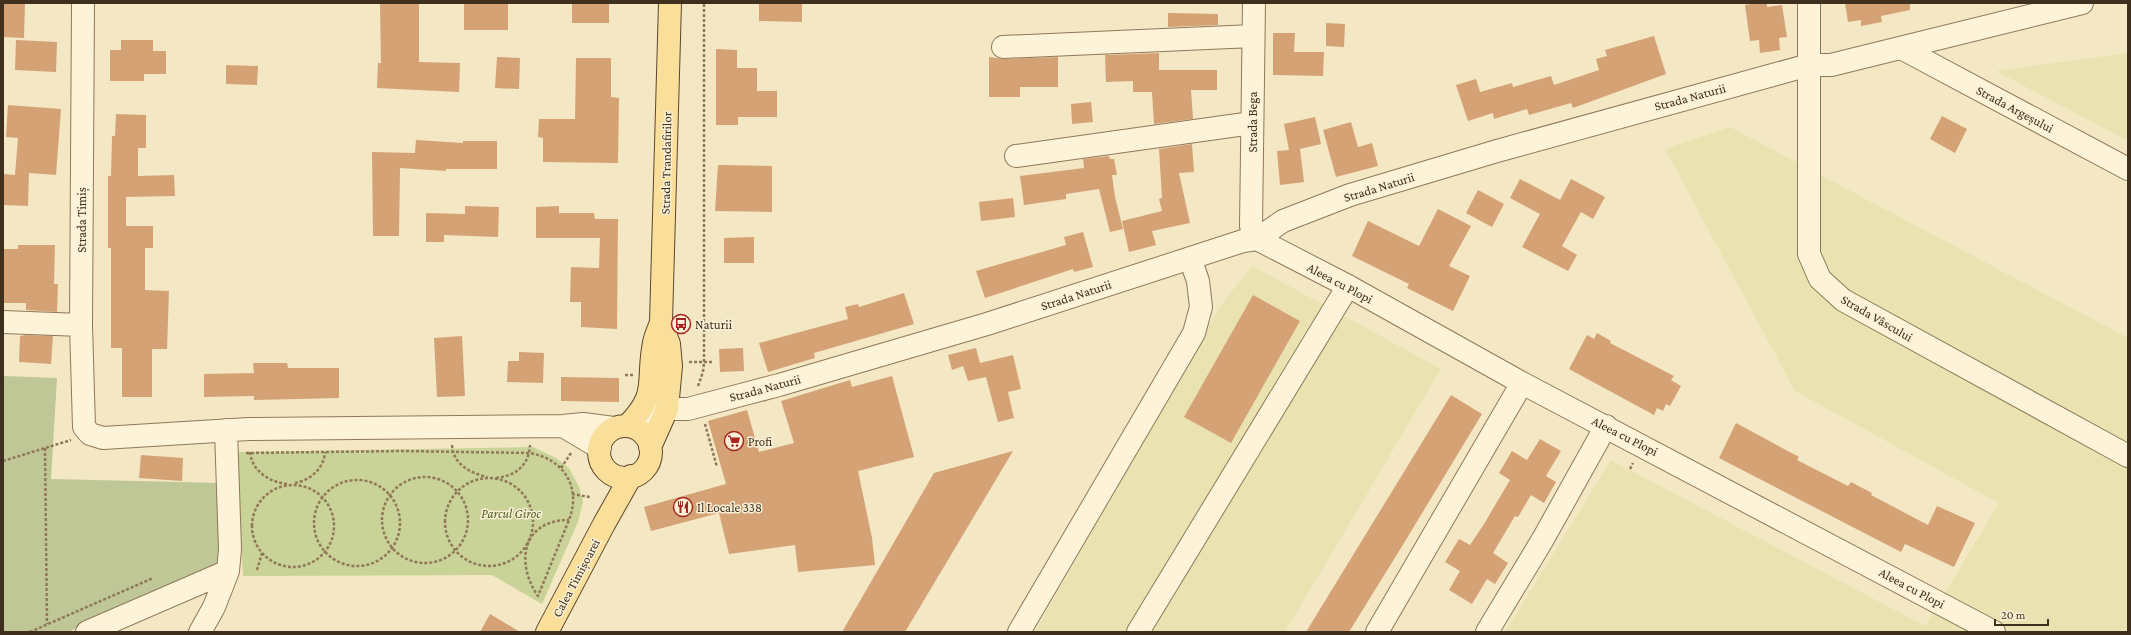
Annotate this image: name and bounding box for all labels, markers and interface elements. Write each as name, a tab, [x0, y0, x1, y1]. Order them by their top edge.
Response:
street label: Strada Naturii	[1653, 80, 1728, 114]
street label: Strada Argeșului	[1973, 82, 2057, 137]
street label: Strada Bega	[1245, 91, 1260, 153]
street label: Strada Trandafirilor	[658, 111, 674, 215]
street label: Strada Naturii	[1342, 169, 1417, 205]
street label: Strada Timiș	[74, 187, 90, 253]
street label: Aleea cu Plopi	[1305, 259, 1376, 307]
street label: Strada Naturii	[1039, 276, 1114, 313]
street label: Strada Vâscului	[1839, 291, 1916, 345]
bus stop icon: Naturii	[670, 313, 692, 335]
place label: Naturii	[695, 317, 733, 332]
street label: Strada Naturii	[728, 371, 803, 405]
street label: Aleea cu Plopi	[1590, 413, 1661, 459]
supermarket icon: Profi	[723, 430, 745, 452]
place label: Profi	[748, 434, 772, 449]
restaurant icon: Il Locale 338	[672, 496, 694, 518]
place label: Il Locale 338	[697, 500, 762, 515]
park label: Parcul Giroc	[481, 506, 541, 521]
street label: Calea Timișoarei	[549, 536, 604, 620]
street label: Aleea cu Plopi	[1877, 564, 1948, 612]
scale bar	[1995, 601, 2048, 627]
text: 20 m	[2001, 608, 2026, 622]

